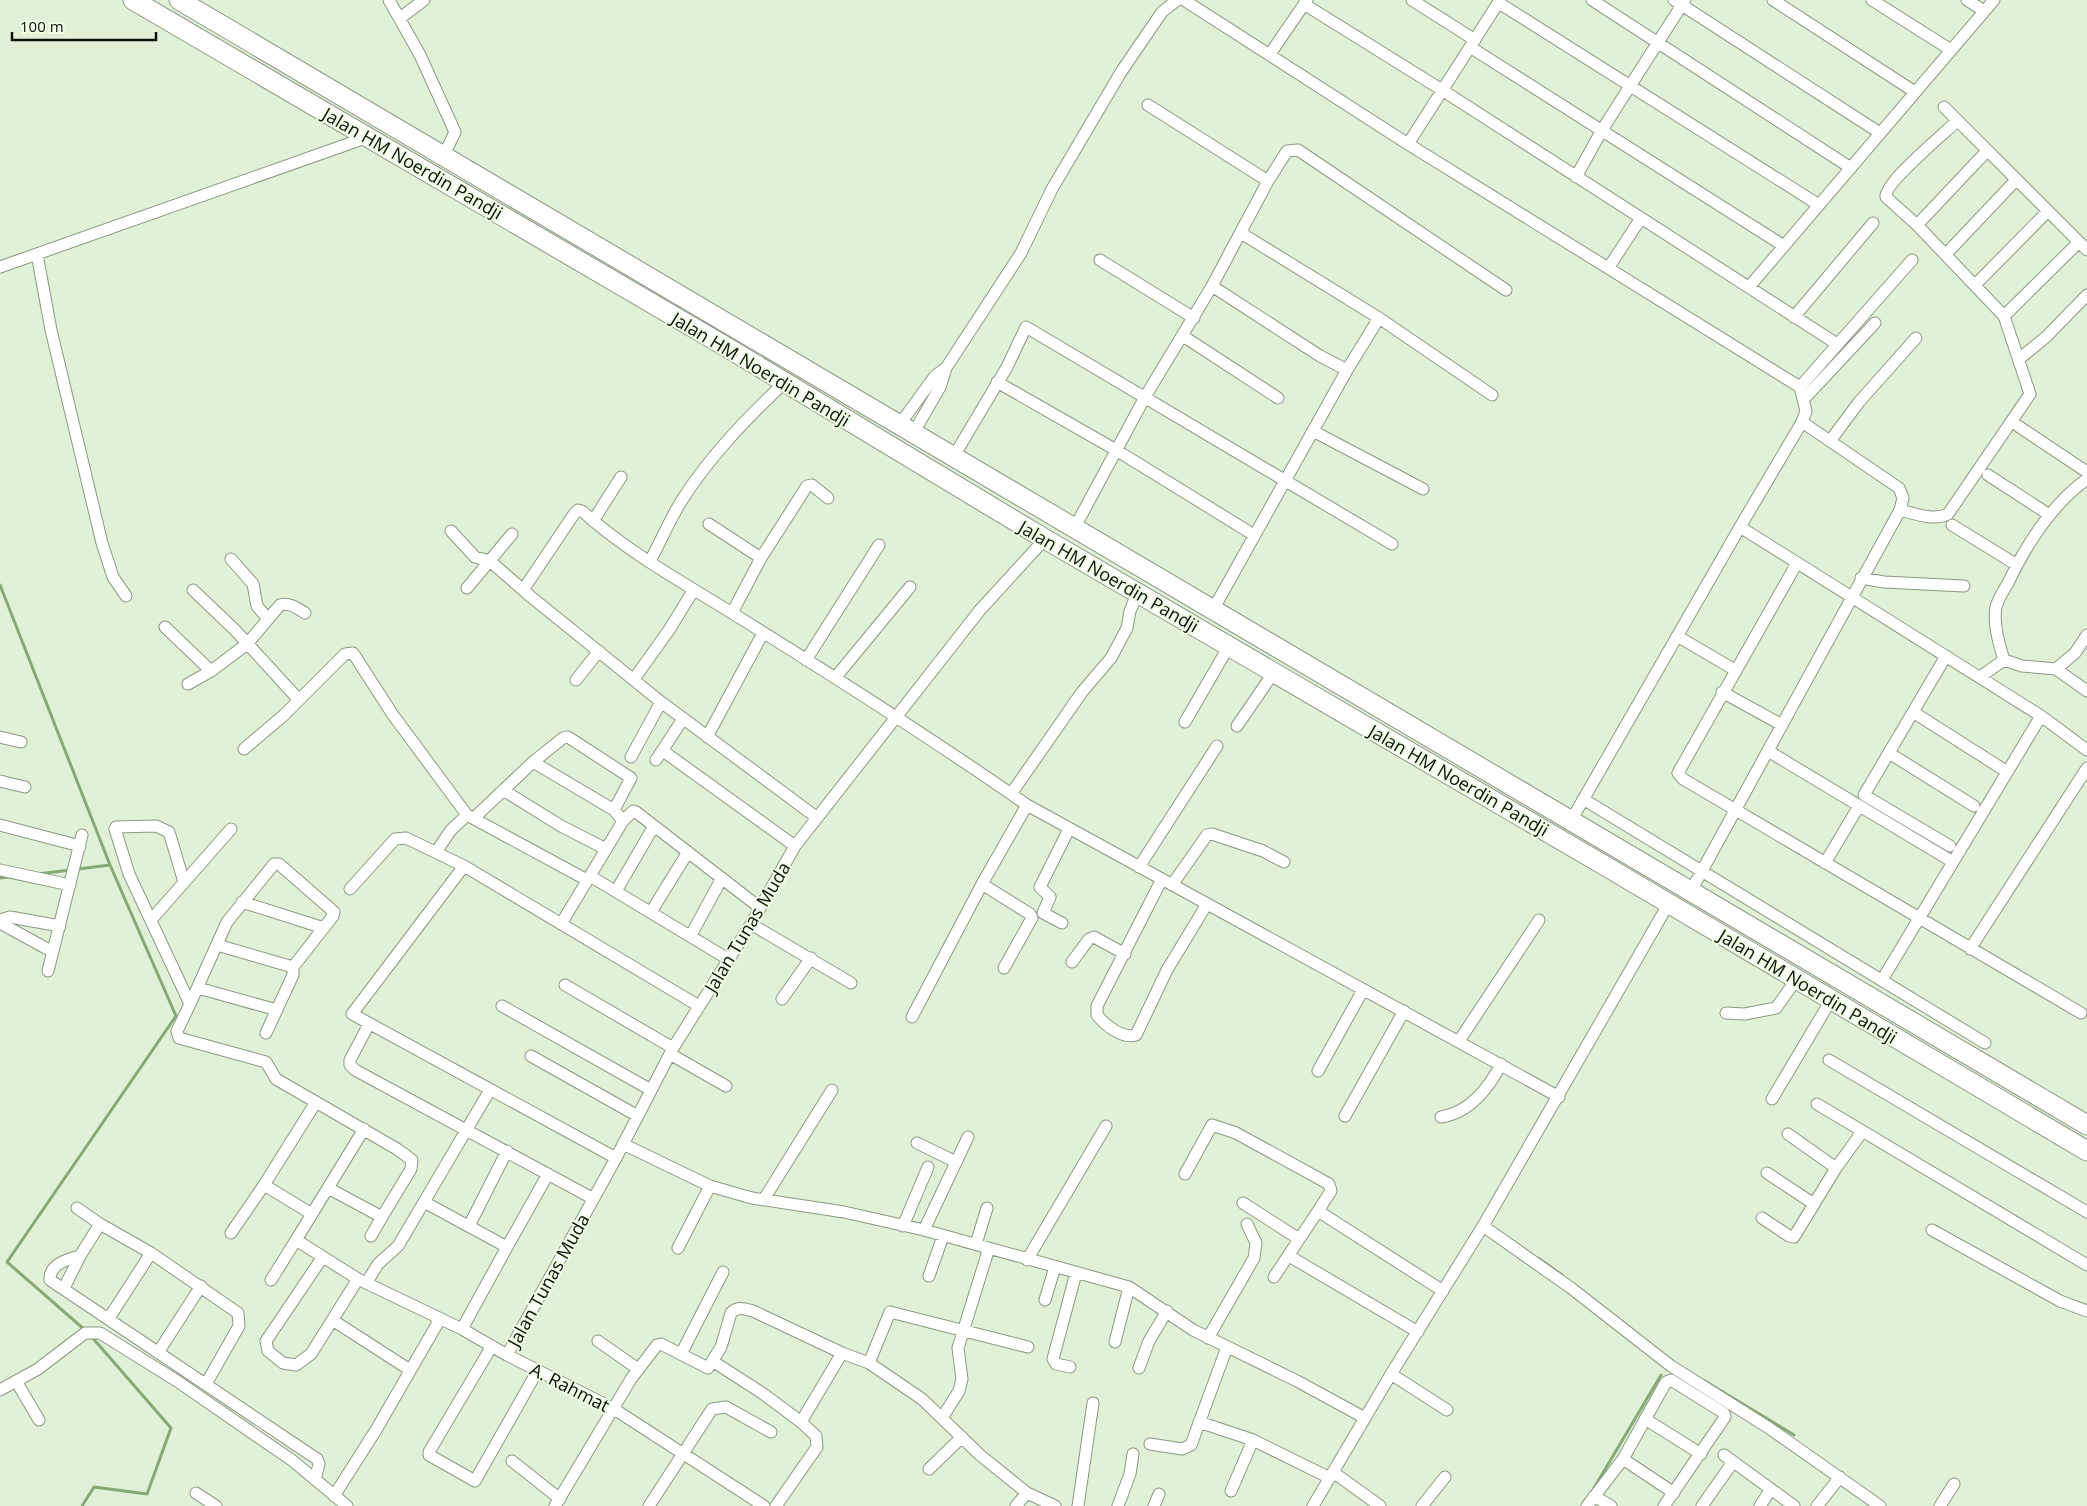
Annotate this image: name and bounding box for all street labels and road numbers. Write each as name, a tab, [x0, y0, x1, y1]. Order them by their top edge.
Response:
street label: Jalan HM Noerdin Pandji	[317, 101, 507, 224]
street label: Jalan HM Noerdin Pandji	[666, 305, 855, 432]
street label: Jalan HM Noerdin Pandji	[1013, 514, 1203, 637]
street label: Jalan HM Noerdin Pandji	[1363, 718, 1553, 841]
street label: Jalan Tunas Muda	[697, 857, 796, 999]
street label: Jalan HM Noerdin Pandji	[1713, 922, 1902, 1049]
street label: Jalan Tunas Muda	[501, 1209, 595, 1353]
street label: A. Rahmat	[526, 1357, 614, 1417]

